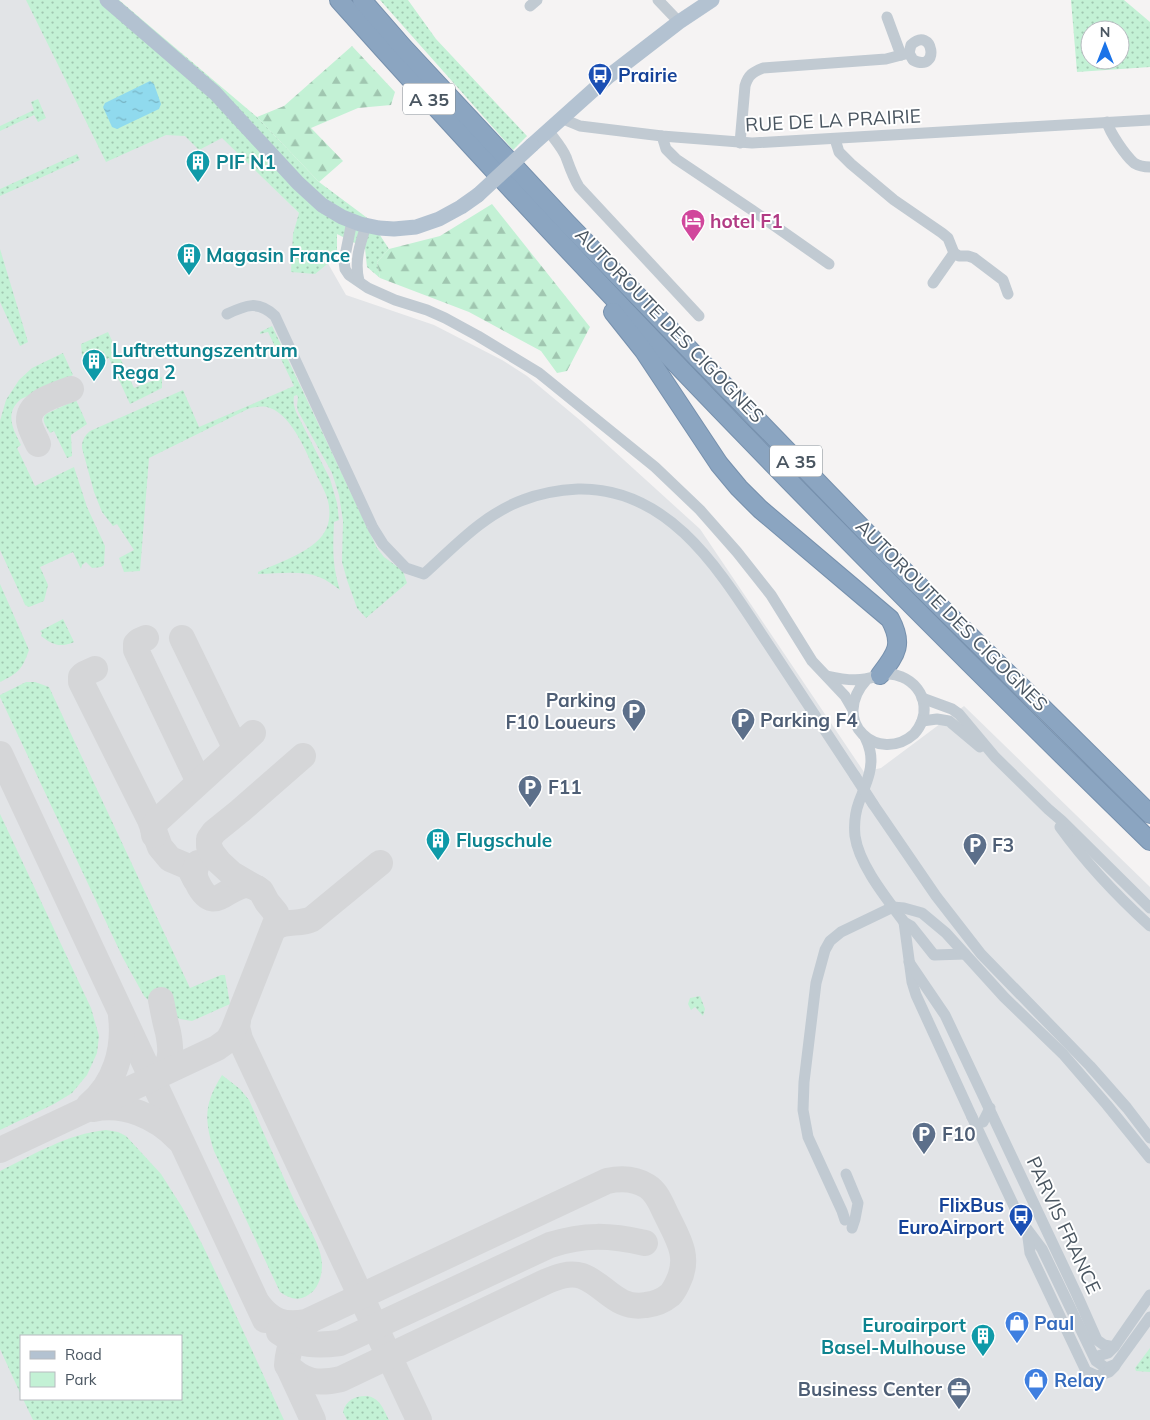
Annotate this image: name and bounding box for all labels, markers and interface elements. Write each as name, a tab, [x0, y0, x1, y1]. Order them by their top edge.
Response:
north arrow	[1080, 20, 1130, 70]
text: N	[1100, 23, 1110, 41]
bus stop icon: Prairie	[587, 62, 613, 96]
place label: Prairie	[618, 63, 677, 87]
road number: A 35	[403, 84, 455, 115]
street label: RUE DE LA PRAIRIE	[745, 103, 921, 137]
building icon: PIF N1	[185, 149, 211, 183]
place label: PIF N1	[216, 150, 276, 174]
hotel icon: hotel F1	[680, 208, 706, 242]
place label: hotel F1	[710, 209, 783, 233]
street label: AUTOROUTE DES CIGOGNES	[571, 223, 769, 427]
building icon: Magasin France	[176, 242, 202, 276]
place label: Magasin France	[206, 243, 350, 267]
place label: Luftrettungszentrum Rega 2	[112, 338, 298, 384]
building icon: Luftrettungszentrum Rega 2	[81, 348, 107, 382]
road number: A 35	[770, 446, 822, 476]
street label: AUTOROUTE DES CIGOGNES	[851, 514, 1053, 716]
place label: Parking F10 Loueurs	[505, 688, 616, 734]
parking icon: Parking F10 Loueurs	[621, 698, 647, 732]
parking icon: Parking F4	[730, 707, 756, 741]
place label: Parking F4	[760, 708, 858, 732]
parking icon: F11	[517, 774, 543, 808]
place label: F11	[548, 775, 582, 799]
building icon: Flugschule	[425, 827, 451, 861]
place label: Flugschule	[456, 828, 552, 852]
parking icon: F3	[962, 832, 988, 866]
place label: F3	[992, 833, 1014, 857]
parking icon: F10	[911, 1121, 937, 1155]
place label: F10	[942, 1122, 976, 1146]
street label: PARVIS FRANCE	[1022, 1152, 1106, 1298]
place label: FlixBus EuroAirport	[898, 1193, 1004, 1239]
bus stop icon: FlixBus EuroAirport	[1008, 1203, 1034, 1237]
shop icon: Paul	[1004, 1310, 1030, 1344]
place label: Paul	[1034, 1311, 1074, 1335]
place label: Euroairport Basel-Mulhouse	[821, 1313, 966, 1359]
building icon: Euroairport Basel-Mulhouse	[970, 1323, 996, 1357]
legend	[20, 1335, 182, 1400]
text: Road	[65, 1345, 102, 1364]
shop icon: Relay	[1023, 1367, 1049, 1401]
place label: Relay	[1054, 1368, 1105, 1392]
text: Park	[65, 1370, 97, 1389]
office icon: Business Center	[946, 1376, 972, 1410]
place label: Business Center	[798, 1377, 943, 1401]

